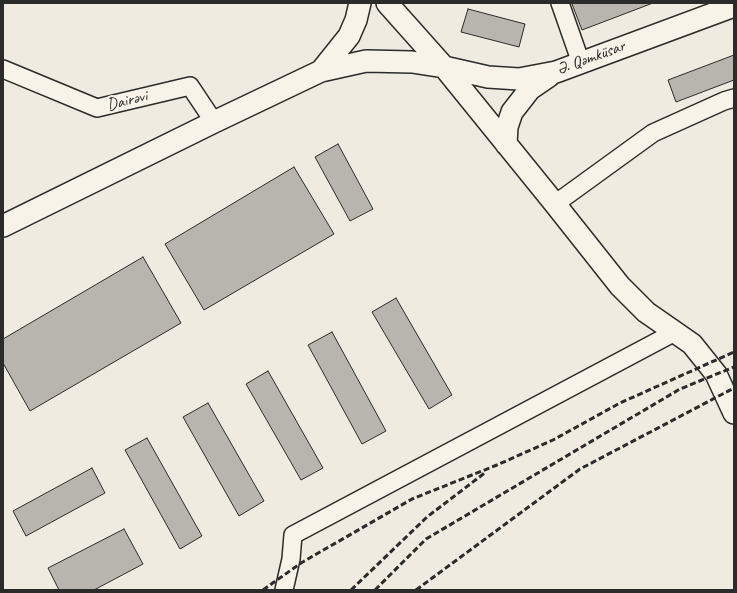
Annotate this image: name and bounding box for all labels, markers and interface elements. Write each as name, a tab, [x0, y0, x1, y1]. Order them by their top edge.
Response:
street label: Ə. Qəmküsar	[554, 36, 628, 80]
street label: Dairəvi	[105, 86, 149, 116]

